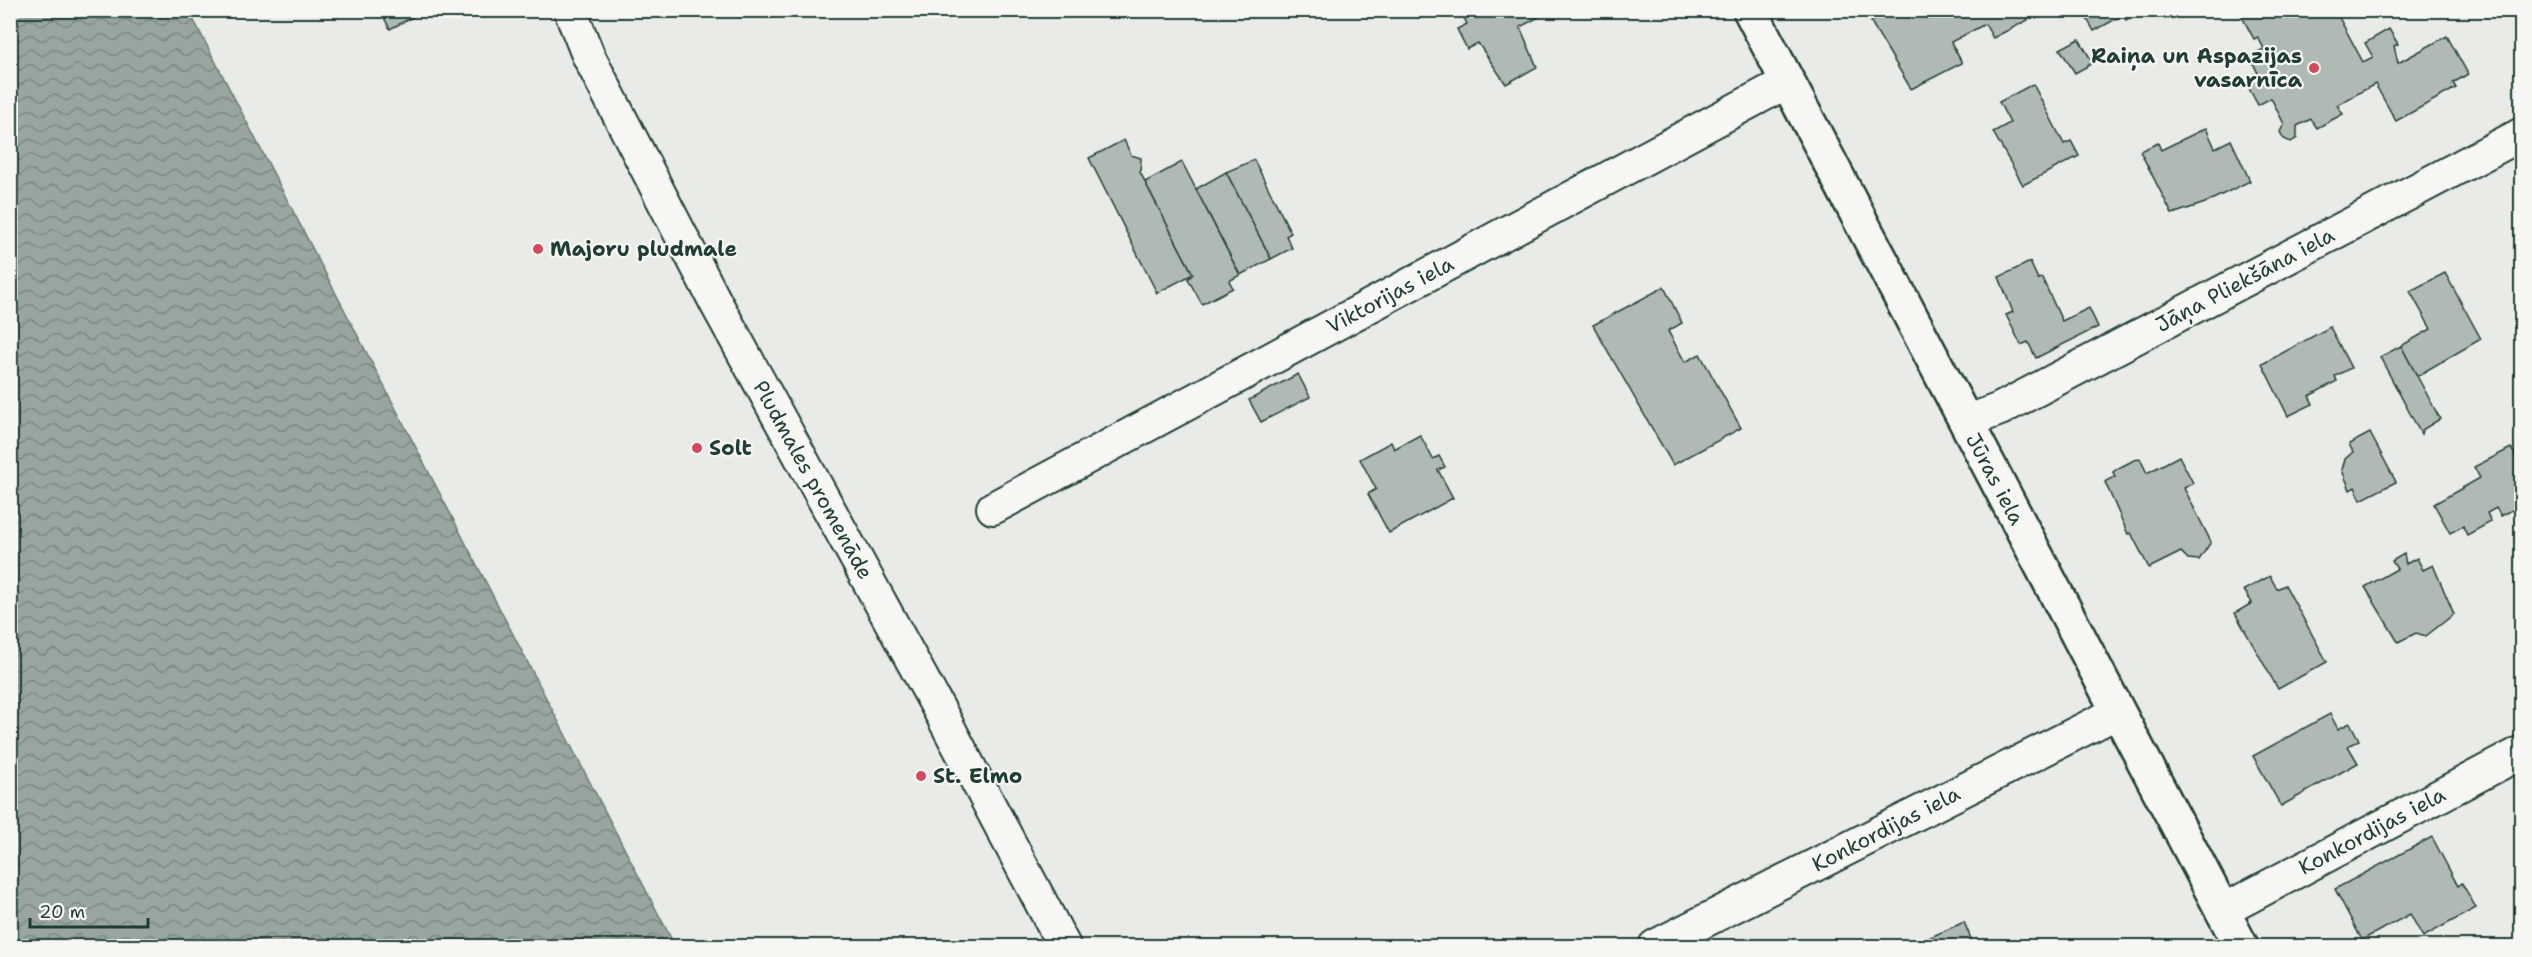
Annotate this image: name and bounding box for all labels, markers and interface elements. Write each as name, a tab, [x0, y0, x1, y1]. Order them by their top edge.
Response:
place label: Raiņa un Aspazijas vasarnīca	[2091, 42, 2303, 94]
marker: Raiņa un Aspazijas vasarnīca	[2307, 61, 2321, 75]
street label: Jāņa Pliekšāna iela	[2151, 221, 2340, 340]
place label: Majoru pludmale	[550, 235, 737, 263]
marker: Majoru pludmale	[531, 242, 545, 256]
street label: Viktorijas iela	[1322, 250, 1458, 340]
street label: Pludmales promenāde	[747, 376, 879, 584]
street label: Jūras iela	[1959, 428, 2031, 530]
place label: Solt	[709, 434, 752, 462]
marker: Solt	[690, 441, 704, 455]
place label: St. Elmo	[933, 762, 1022, 790]
marker: St. Elmo	[914, 769, 928, 783]
street label: Konkordijas iela	[1807, 780, 1965, 878]
street label: Konkordijas iela	[2294, 780, 2450, 882]
scale bar	[30, 891, 148, 929]
text: 20 m	[39, 900, 85, 924]

